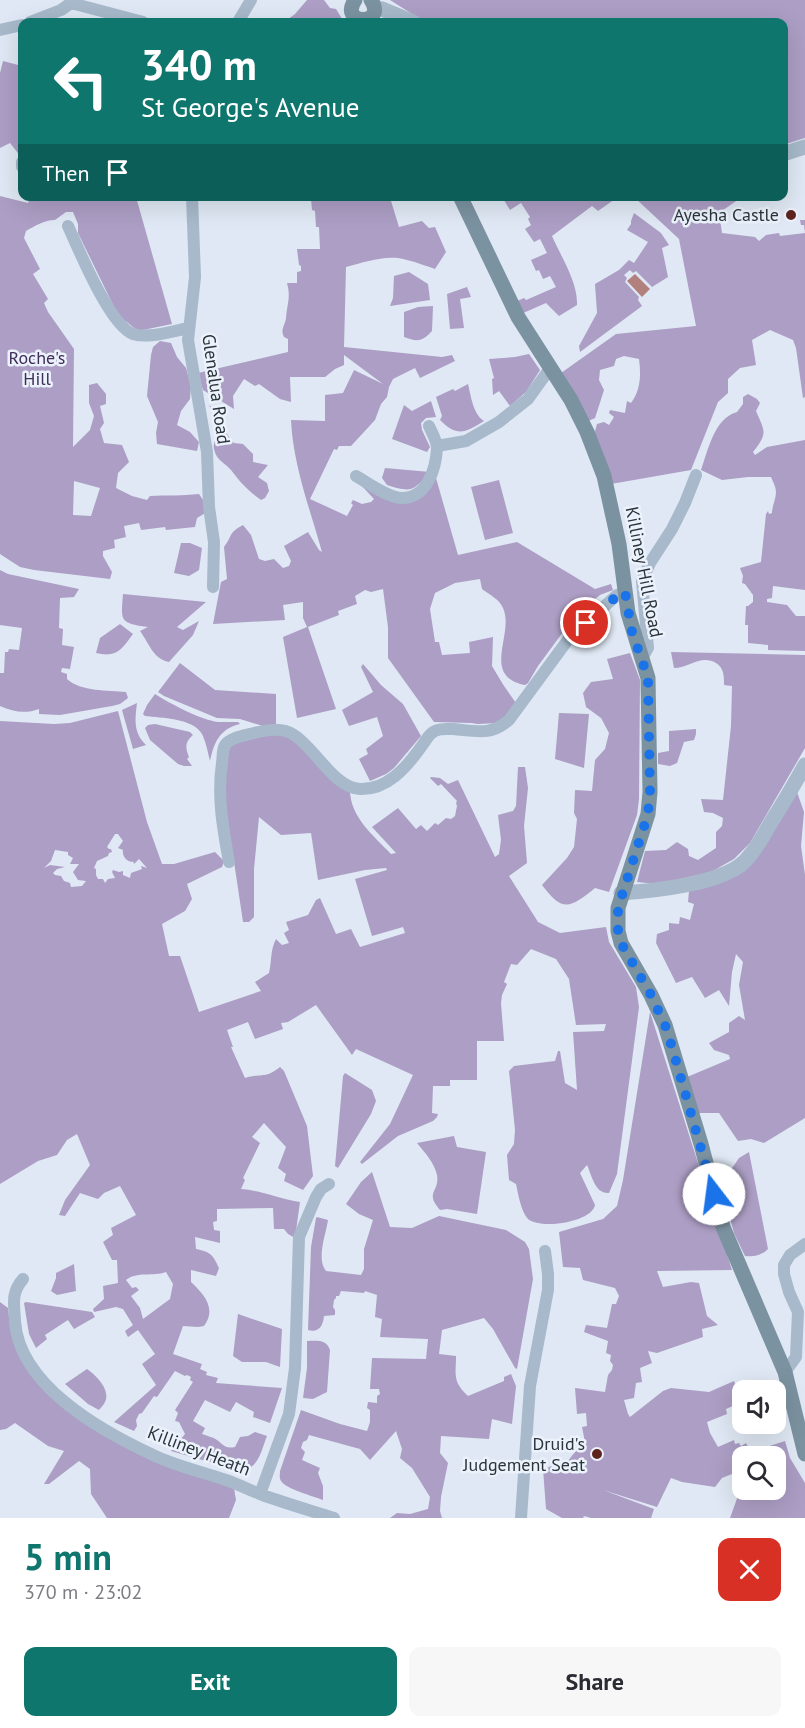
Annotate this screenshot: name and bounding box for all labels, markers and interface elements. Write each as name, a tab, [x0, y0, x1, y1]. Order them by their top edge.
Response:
text: 340 m	[141, 37, 257, 92]
icon: left	[42, 42, 120, 120]
text: St George's Avenue	[141, 90, 359, 124]
icon: arrive	[101, 156, 134, 189]
text: Then	[42, 159, 89, 187]
place label: Ayesha Castle	[674, 203, 779, 226]
marker: Ayesha Castle	[784, 208, 798, 222]
street label: Glenalua Road	[197, 332, 236, 445]
park label: Roche's Hill	[9, 346, 65, 390]
street label: Killiney Hill Road	[621, 505, 668, 639]
pin	[560, 597, 611, 648]
icon: arrive	[569, 606, 602, 639]
position arrow	[682, 1162, 746, 1226]
map controls	[732, 1380, 786, 1500]
button: sound	[732, 1380, 786, 1434]
street label: Killiney Heath	[144, 1420, 254, 1481]
place label: Druid's Judgement Seat	[462, 1432, 585, 1476]
button: search	[732, 1446, 786, 1500]
marker: Druid's Judgement Seat	[590, 1447, 604, 1461]
text: 5 min	[24, 1533, 112, 1580]
button: close	[718, 1538, 781, 1601]
text: 370 m · 23:02	[24, 1579, 142, 1605]
button: Exit	[24, 1647, 397, 1716]
button: Share	[409, 1647, 781, 1716]

